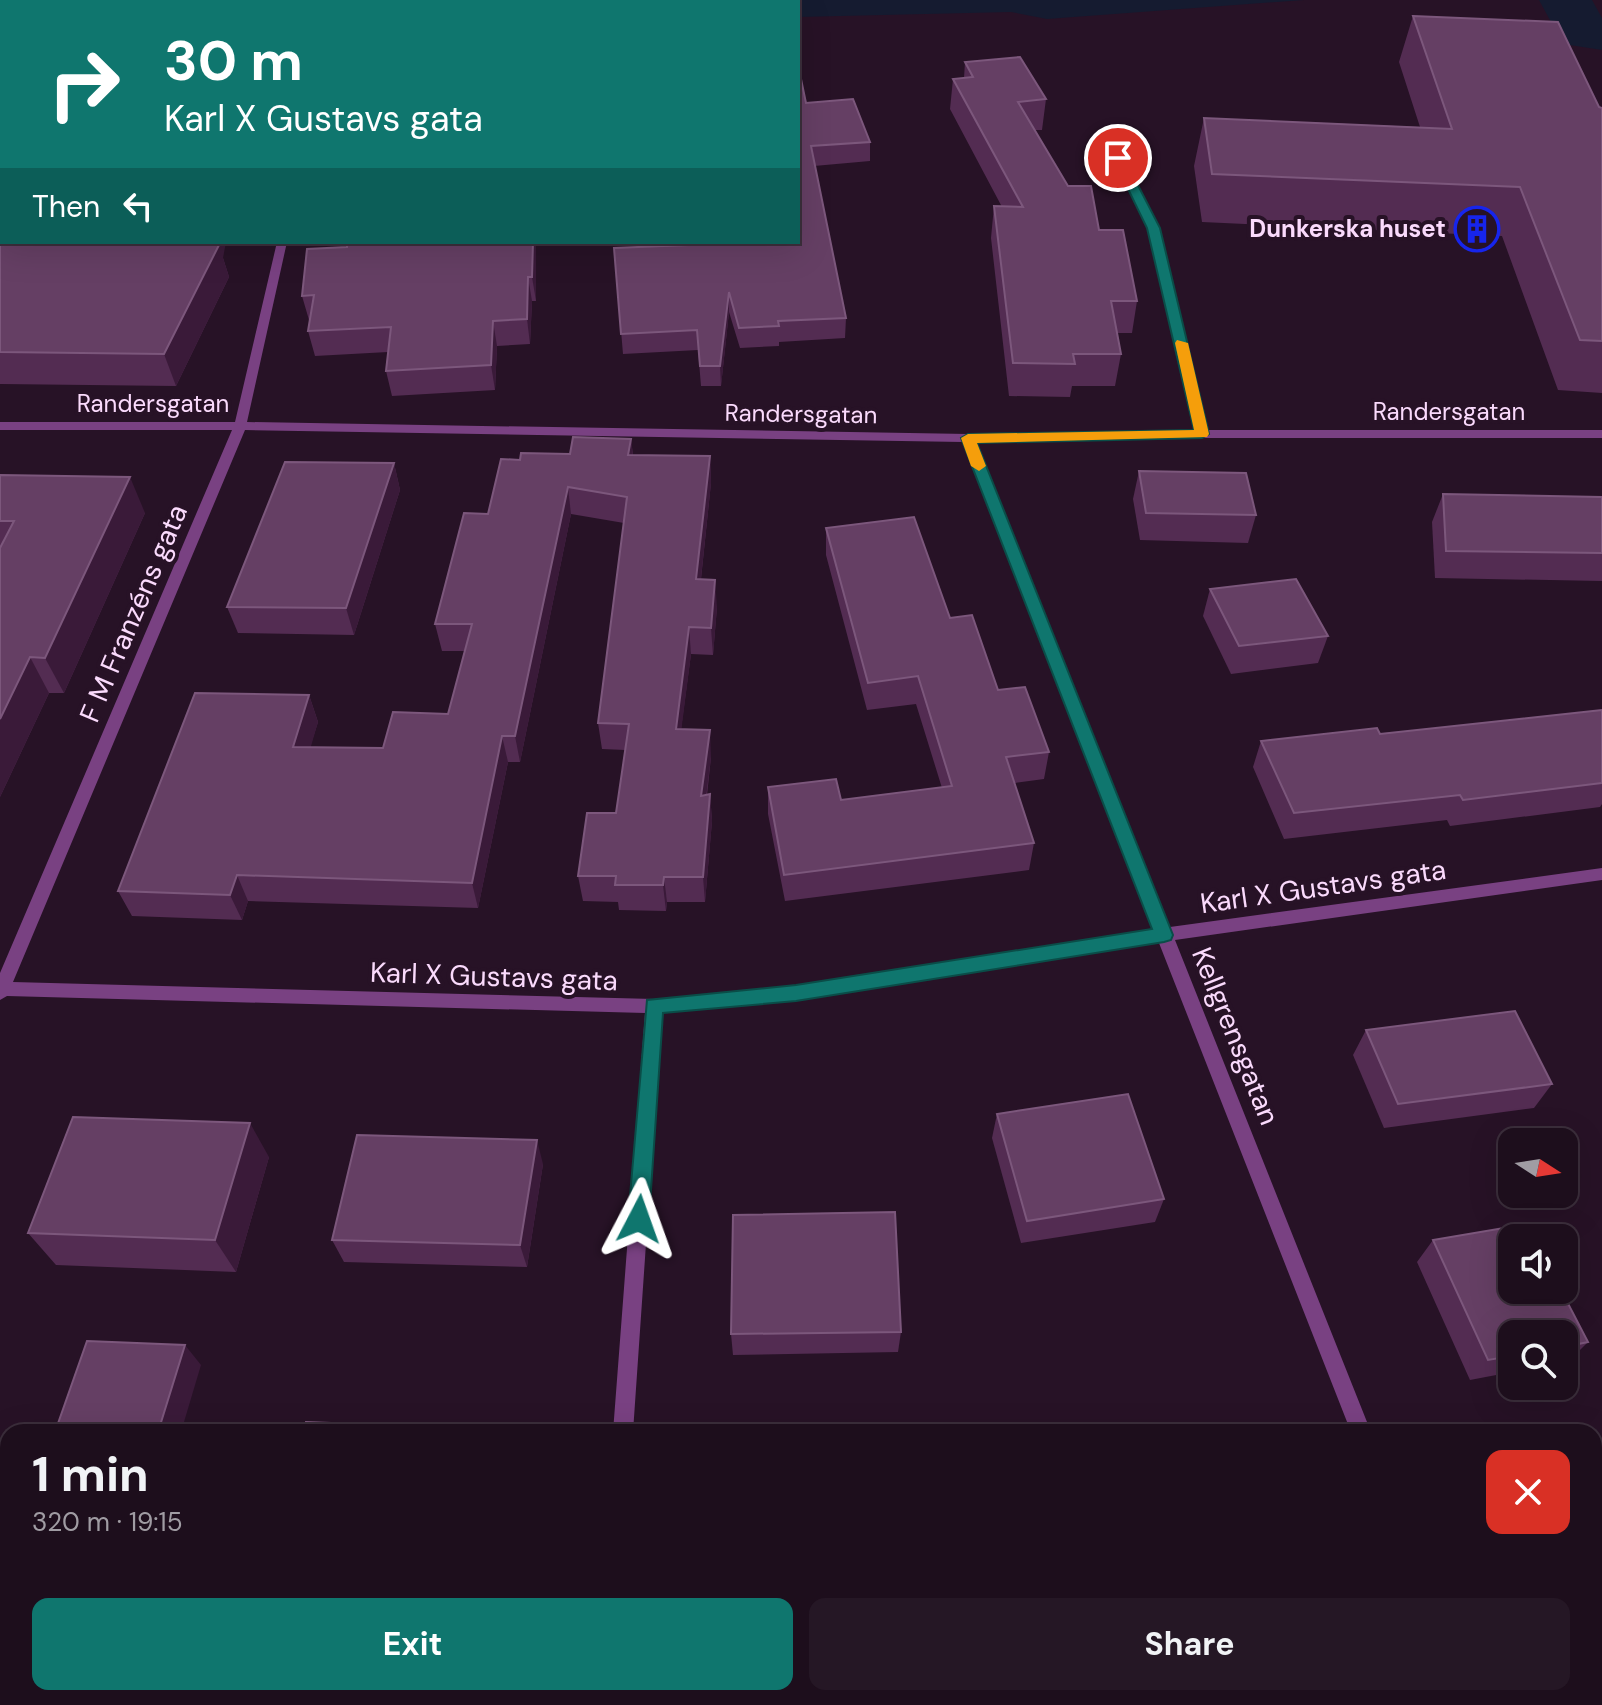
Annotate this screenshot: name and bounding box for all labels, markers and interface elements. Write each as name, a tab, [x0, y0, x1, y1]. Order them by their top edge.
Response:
text: 30 m	[164, 24, 303, 97]
icon: right	[32, 32, 136, 136]
text: Karl X Gustavs gata	[164, 95, 483, 142]
pin	[1084, 124, 1152, 192]
icon: arrive	[1096, 136, 1140, 180]
icon: left	[116, 184, 160, 228]
text: Then	[32, 187, 100, 226]
building icon: Dunkerska huset	[1453, 205, 1501, 253]
place label: Dunkerska huset	[1249, 213, 1446, 244]
street label: Randersgatan	[77, 388, 229, 419]
street label: Randersgatan	[1373, 396, 1525, 427]
street label: Randersgatan	[724, 397, 878, 430]
street label: F M Franzéns gata	[71, 499, 196, 728]
street label: Karl X Gustavs gata	[1198, 851, 1448, 922]
street label: Kellgrensgatan	[1183, 942, 1288, 1130]
street label: Karl X Gustavs gata	[369, 954, 619, 999]
north arrow	[1498, 1128, 1578, 1208]
map controls	[1498, 1128, 1578, 1400]
position arrow	[597, 1177, 681, 1261]
button: sound	[1498, 1224, 1578, 1304]
button: search	[1498, 1320, 1578, 1400]
text: 1 min	[32, 1443, 149, 1506]
button: close	[1486, 1450, 1570, 1534]
text: 320 m · 19:15	[32, 1505, 183, 1539]
button: Exit	[32, 1598, 793, 1690]
button: Share	[809, 1598, 1570, 1690]

